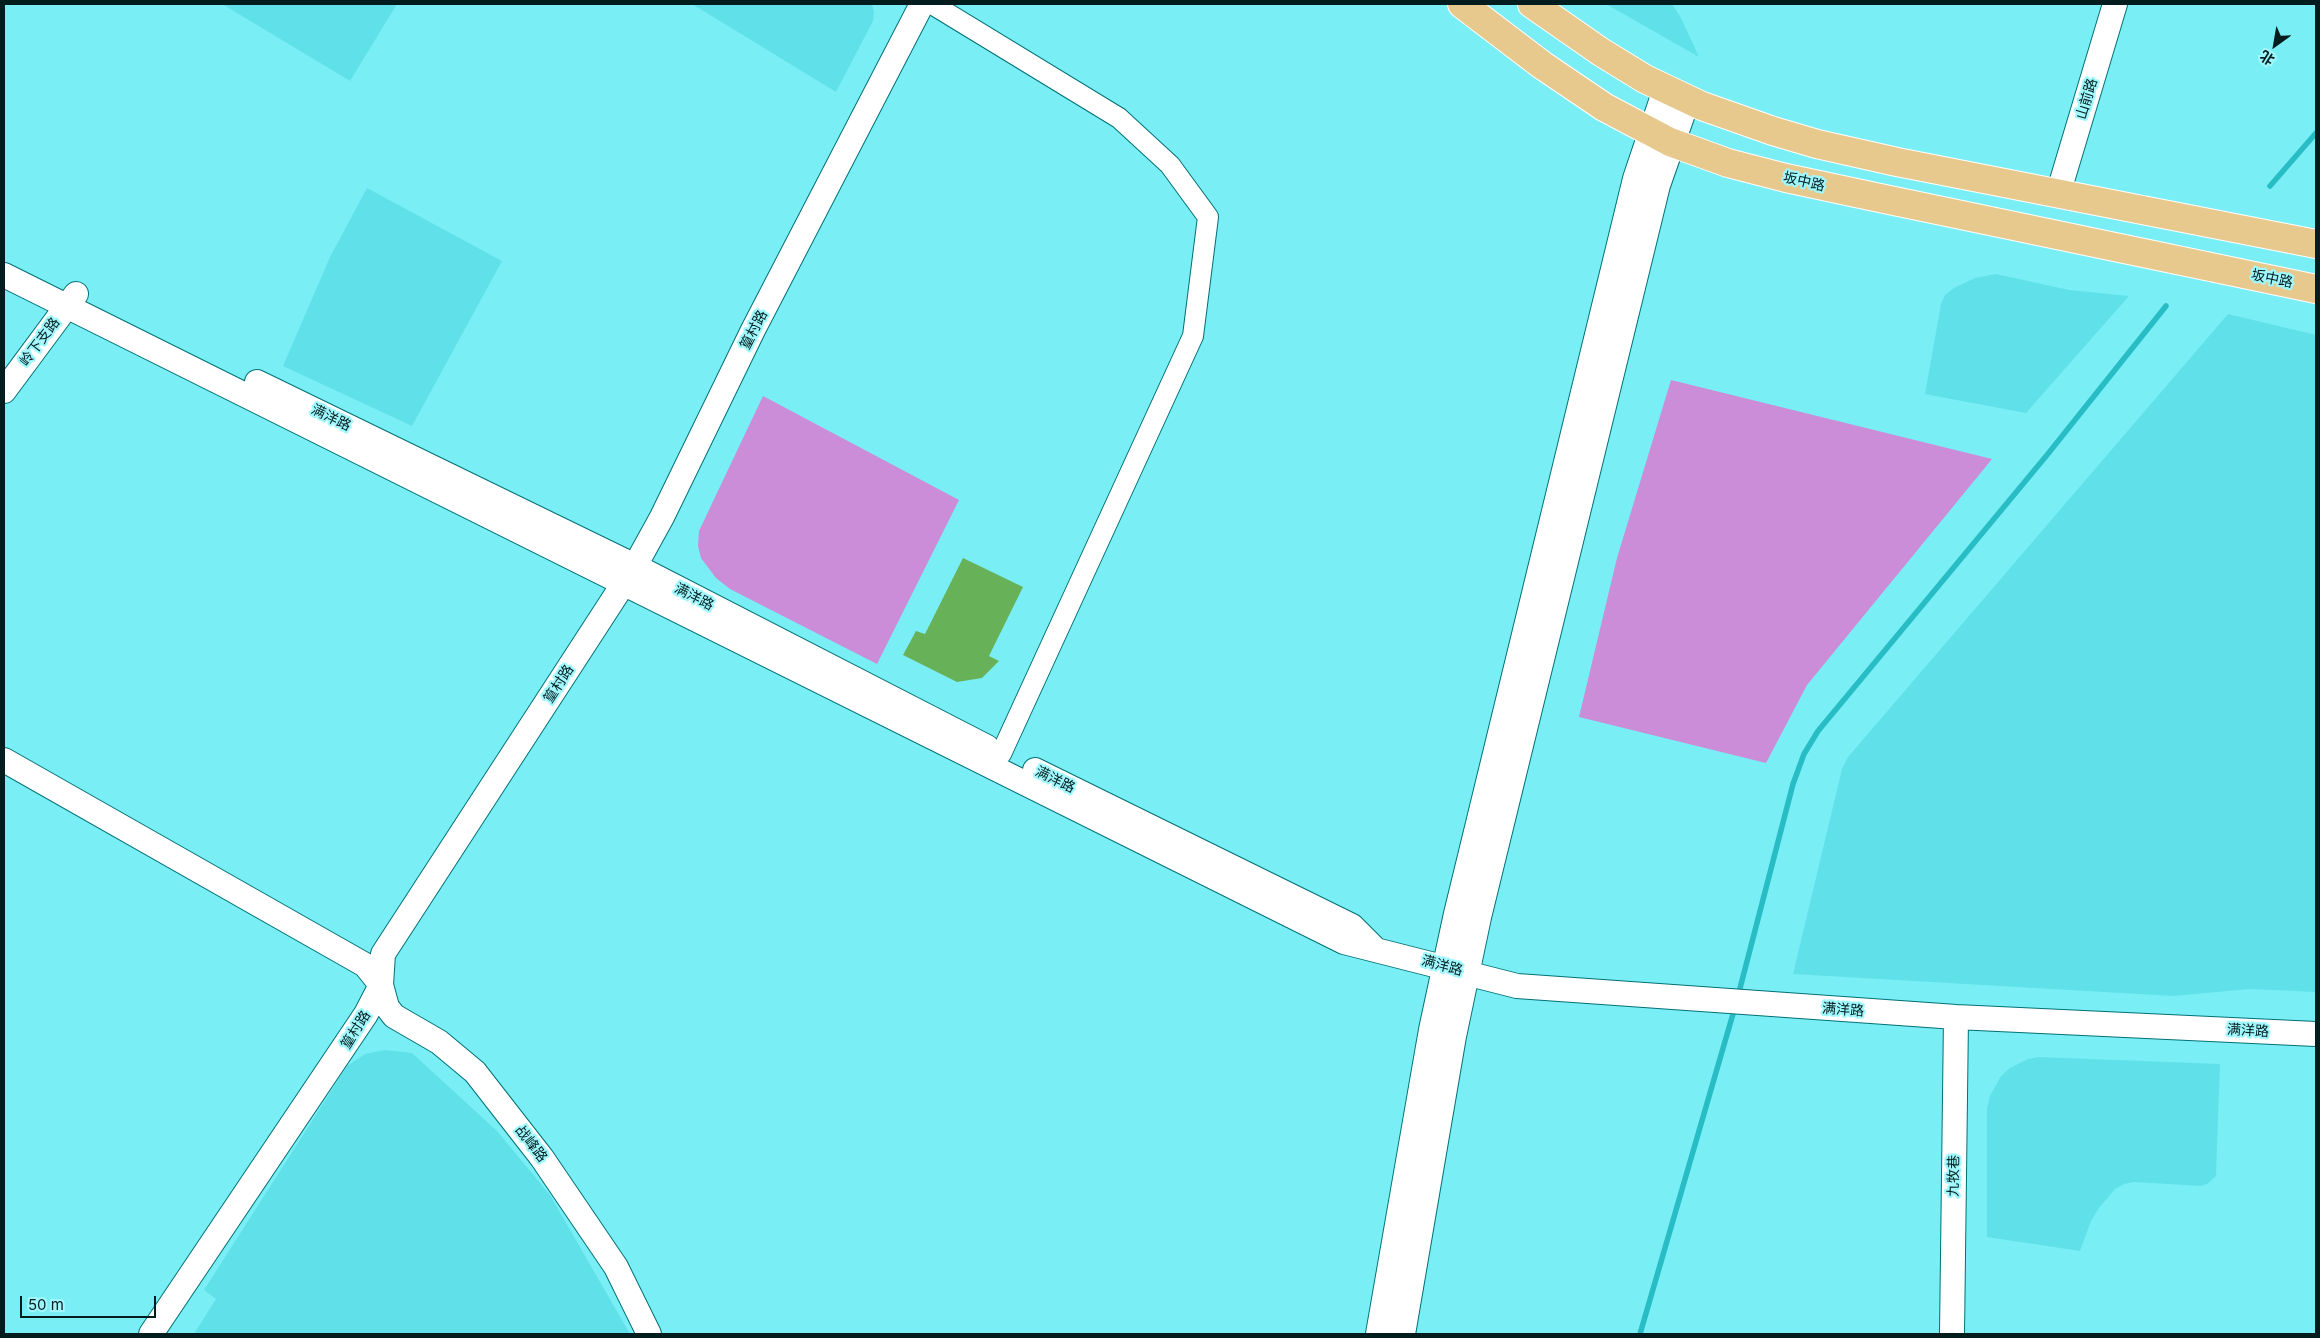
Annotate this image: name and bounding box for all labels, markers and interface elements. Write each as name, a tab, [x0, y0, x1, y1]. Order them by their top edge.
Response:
north arrow	[2250, 20, 2300, 70]
text: 北	[2256, 47, 2277, 69]
street label: 山前路	[2073, 76, 2101, 122]
street label: 坂中路	[1782, 169, 1826, 195]
street label: 坂中路	[2250, 266, 2294, 292]
street label: 篁村路	[737, 307, 771, 353]
street label: 岭下支路	[16, 315, 64, 369]
street label: 满洋路	[308, 401, 354, 435]
street label: 满洋路	[671, 580, 717, 614]
street label: 篁村路	[541, 662, 577, 706]
street label: 满洋路	[1032, 763, 1078, 797]
street label: 满洋路	[1420, 952, 1464, 980]
street label: 满洋路	[1821, 1000, 1865, 1020]
street label: 篁村路	[338, 1008, 374, 1052]
street label: 满洋路	[2227, 1022, 2269, 1040]
street label: 战峰路	[511, 1122, 551, 1166]
street label: 九牧巷	[1945, 1155, 1963, 1197]
scale bar	[22, 1286, 159, 1318]
text: 50 m	[28, 1295, 64, 1314]

